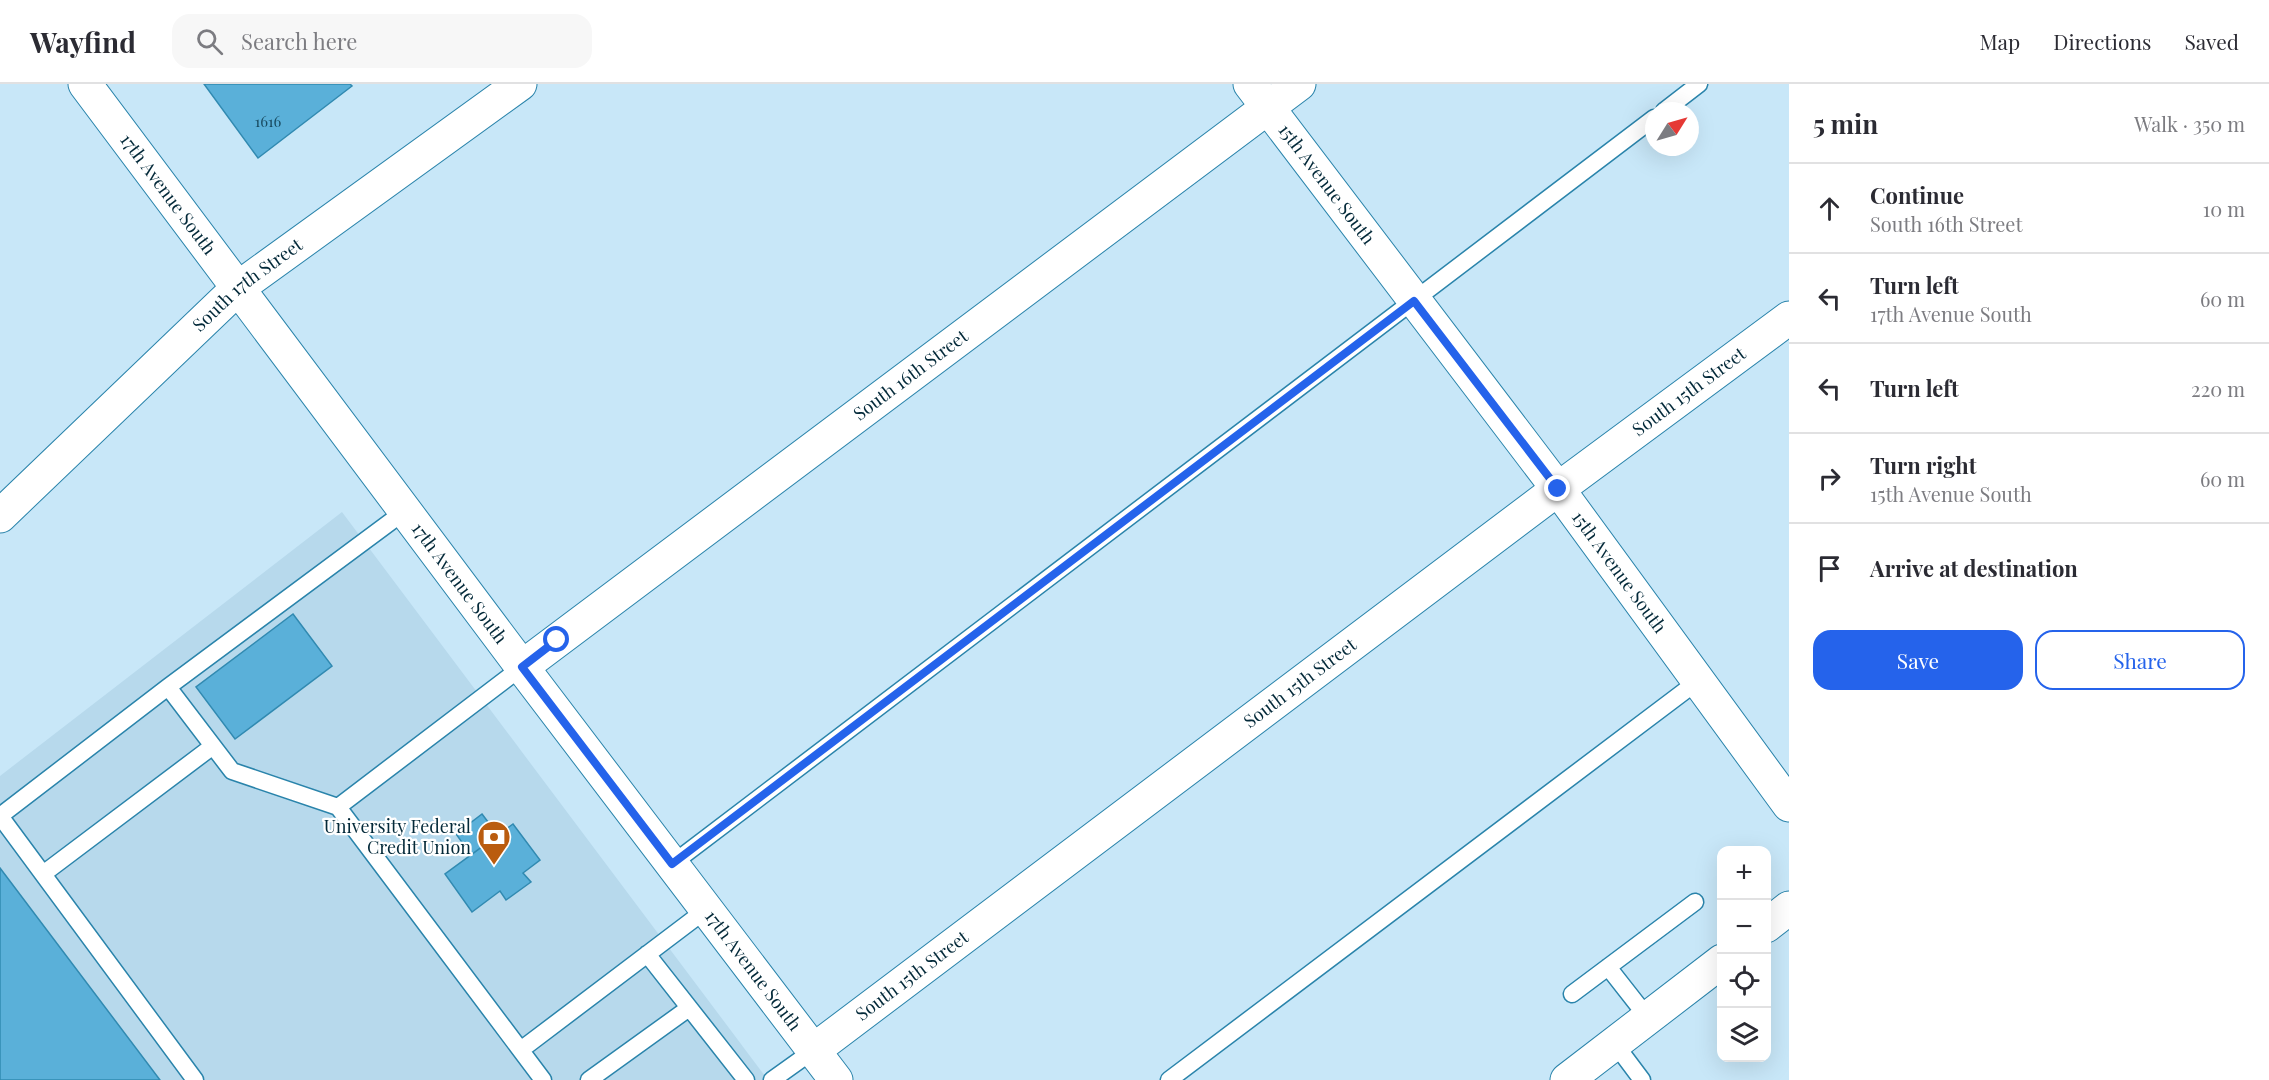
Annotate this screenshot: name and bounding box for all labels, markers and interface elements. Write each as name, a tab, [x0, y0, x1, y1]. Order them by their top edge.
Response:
search box	[172, 14, 592, 68]
text: Wayfind	[30, 23, 136, 60]
icon: search	[193, 25, 226, 58]
text: Search here	[241, 26, 357, 56]
text: Map	[1979, 27, 2020, 55]
text: Directions	[2053, 27, 2151, 55]
text: Saved	[2184, 27, 2239, 55]
north arrow	[1645, 102, 1699, 156]
text: 5 min	[1813, 106, 1878, 141]
text: Walk · 350 m	[2134, 110, 2245, 137]
house number: 1616	[255, 111, 282, 131]
street label: 15th Avenue South	[1273, 118, 1381, 249]
street label: 17th Avenue South	[115, 128, 222, 260]
text: Continue	[1870, 180, 1964, 210]
icon: ahead	[1813, 192, 1846, 225]
text: 10 m	[2203, 195, 2245, 222]
text: South 16th Street	[1870, 210, 2022, 237]
street label: South 17th Street	[187, 232, 307, 336]
text: Turn left	[1870, 270, 1959, 300]
icon: left	[1813, 282, 1846, 315]
text: 60 m	[2200, 285, 2245, 312]
text: 17th Avenue South	[1870, 300, 2032, 327]
street label: South 16th Street	[848, 323, 973, 425]
street label: South 15th Street	[1627, 341, 1751, 441]
icon: left	[1813, 372, 1846, 405]
text: Turn left	[1870, 373, 1959, 403]
text: 220 m	[2191, 375, 2245, 402]
text: Turn right	[1870, 450, 1976, 480]
icon: right	[1813, 462, 1846, 495]
text: 60 m	[2200, 465, 2245, 492]
route end	[1544, 475, 1570, 501]
text: 15th Avenue South	[1870, 480, 2032, 507]
street label: 15th Avenue South	[1567, 506, 1673, 638]
street label: 17th Avenue South	[407, 517, 514, 649]
icon: arrive	[1813, 552, 1846, 585]
text: Arrive at destination	[1870, 553, 2078, 583]
route start	[543, 626, 569, 652]
button: Save	[1813, 630, 2023, 690]
button: Share	[2035, 630, 2245, 690]
street label: South 15th Street	[1238, 632, 1361, 733]
place label: University Federal Credit Union	[324, 814, 471, 859]
bank icon: University Federal Credit Union	[476, 819, 512, 866]
map controls	[1717, 846, 1771, 1062]
button: +	[1717, 846, 1771, 900]
button: −	[1717, 900, 1771, 954]
street label: 17th Avenue South	[700, 905, 808, 1036]
street label: South 15th Street	[850, 924, 973, 1025]
button: locate	[1717, 954, 1771, 1008]
button: layers	[1717, 1008, 1771, 1062]

